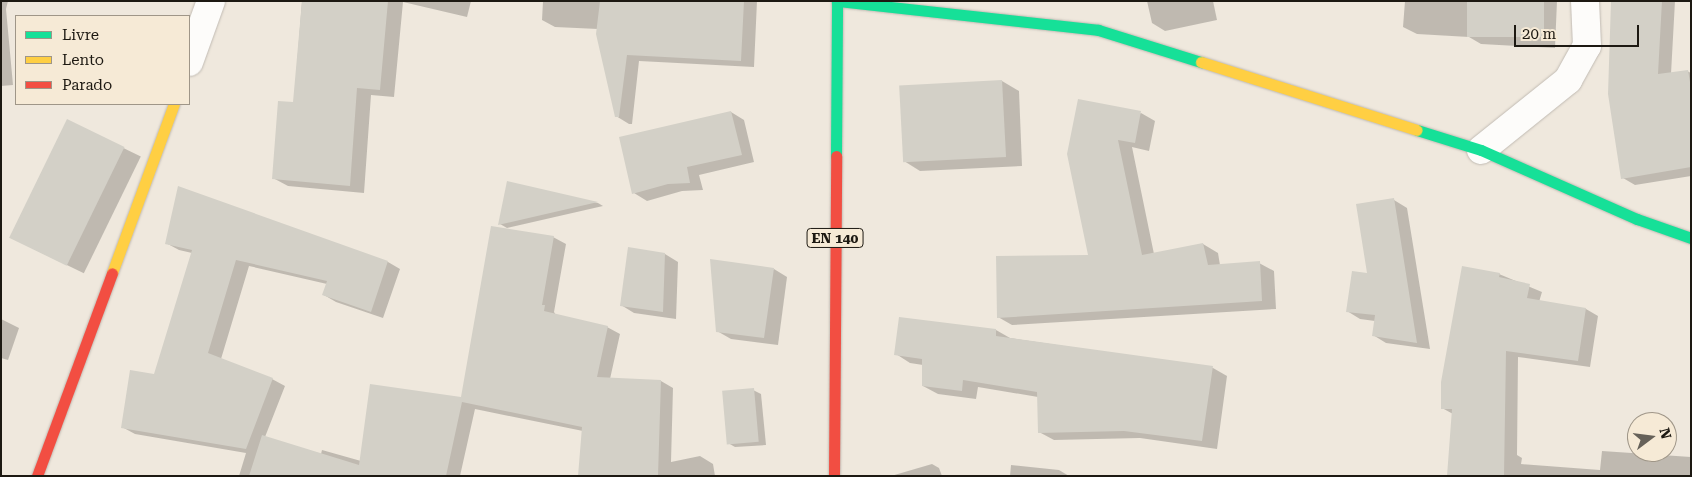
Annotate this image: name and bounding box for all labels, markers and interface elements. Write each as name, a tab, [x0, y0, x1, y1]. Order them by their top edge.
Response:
legend	[15, 15, 190, 105]
scale bar	[1517, 15, 1642, 47]
text: 20 m	[1522, 25, 1556, 43]
text: Livre	[62, 26, 99, 44]
text: Lento	[62, 51, 104, 69]
text: Parado	[62, 76, 112, 94]
road number: EN 140	[806, 227, 864, 250]
north arrow	[1627, 412, 1677, 462]
text: N	[1656, 426, 1675, 441]

